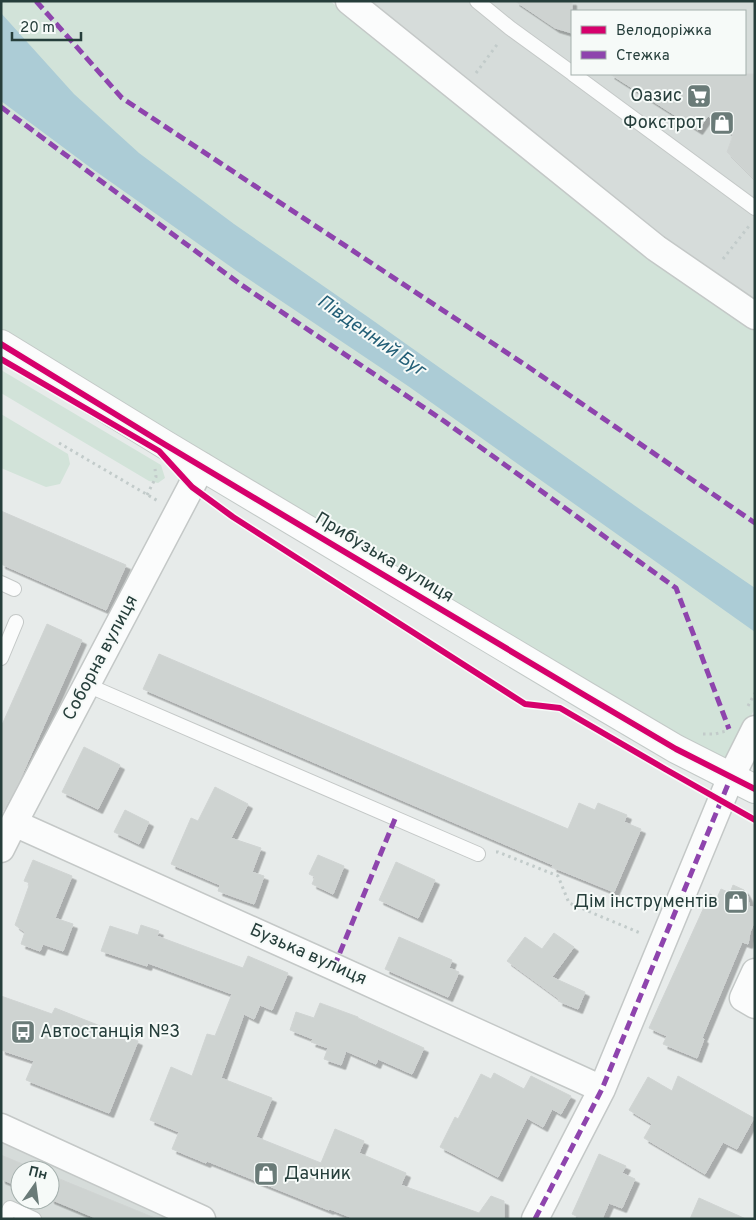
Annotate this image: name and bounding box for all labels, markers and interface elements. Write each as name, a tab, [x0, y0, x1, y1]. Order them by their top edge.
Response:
scale bar	[12, 10, 81, 42]
legend	[571, 10, 746, 75]
text: 20 m	[20, 19, 55, 38]
text: Велодоріжка	[616, 22, 712, 41]
text: Стежка	[616, 47, 670, 66]
supermarket icon: Оазис	[686, 83, 712, 109]
place label: Оазис	[630, 85, 682, 108]
shop icon: Фокстрот	[709, 110, 735, 136]
place label: Фокстрот	[623, 112, 704, 135]
water label: Південний Буг	[312, 290, 432, 384]
street label: Прибузька вулиця	[310, 507, 458, 609]
street label: Соборна вулиця	[58, 591, 144, 725]
shop icon: Дім інструментів	[723, 889, 749, 915]
place label: Дім інструментів	[573, 891, 718, 914]
street label: Бузька вулиця	[246, 919, 370, 991]
bus stop icon: Автостанція №3	[10, 1019, 36, 1045]
place label: Автостанція №3	[40, 1021, 180, 1044]
north arrow	[10, 1160, 60, 1210]
shop icon: Дачник	[253, 1161, 279, 1187]
text: Пн	[27, 1163, 49, 1184]
place label: Дачник	[284, 1163, 351, 1186]

